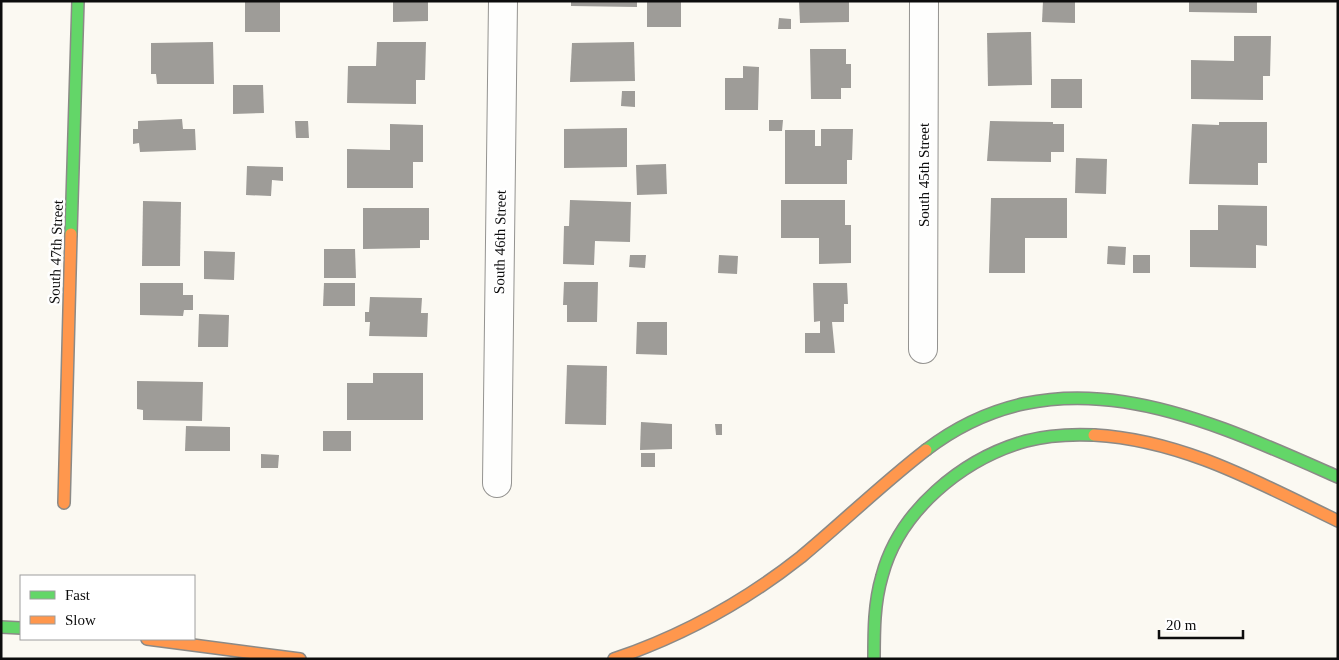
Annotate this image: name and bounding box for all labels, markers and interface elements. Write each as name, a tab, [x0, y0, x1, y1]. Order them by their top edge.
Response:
street label: South 45th Street	[916, 122, 932, 227]
street label: South 46th Street	[491, 189, 509, 294]
street label: South 47th Street	[46, 199, 66, 304]
legend	[20, 575, 195, 640]
text: Fast	[65, 587, 91, 603]
scale bar	[1159, 608, 1243, 640]
text: Slow	[65, 612, 96, 628]
text: 20 m	[1166, 617, 1197, 633]

